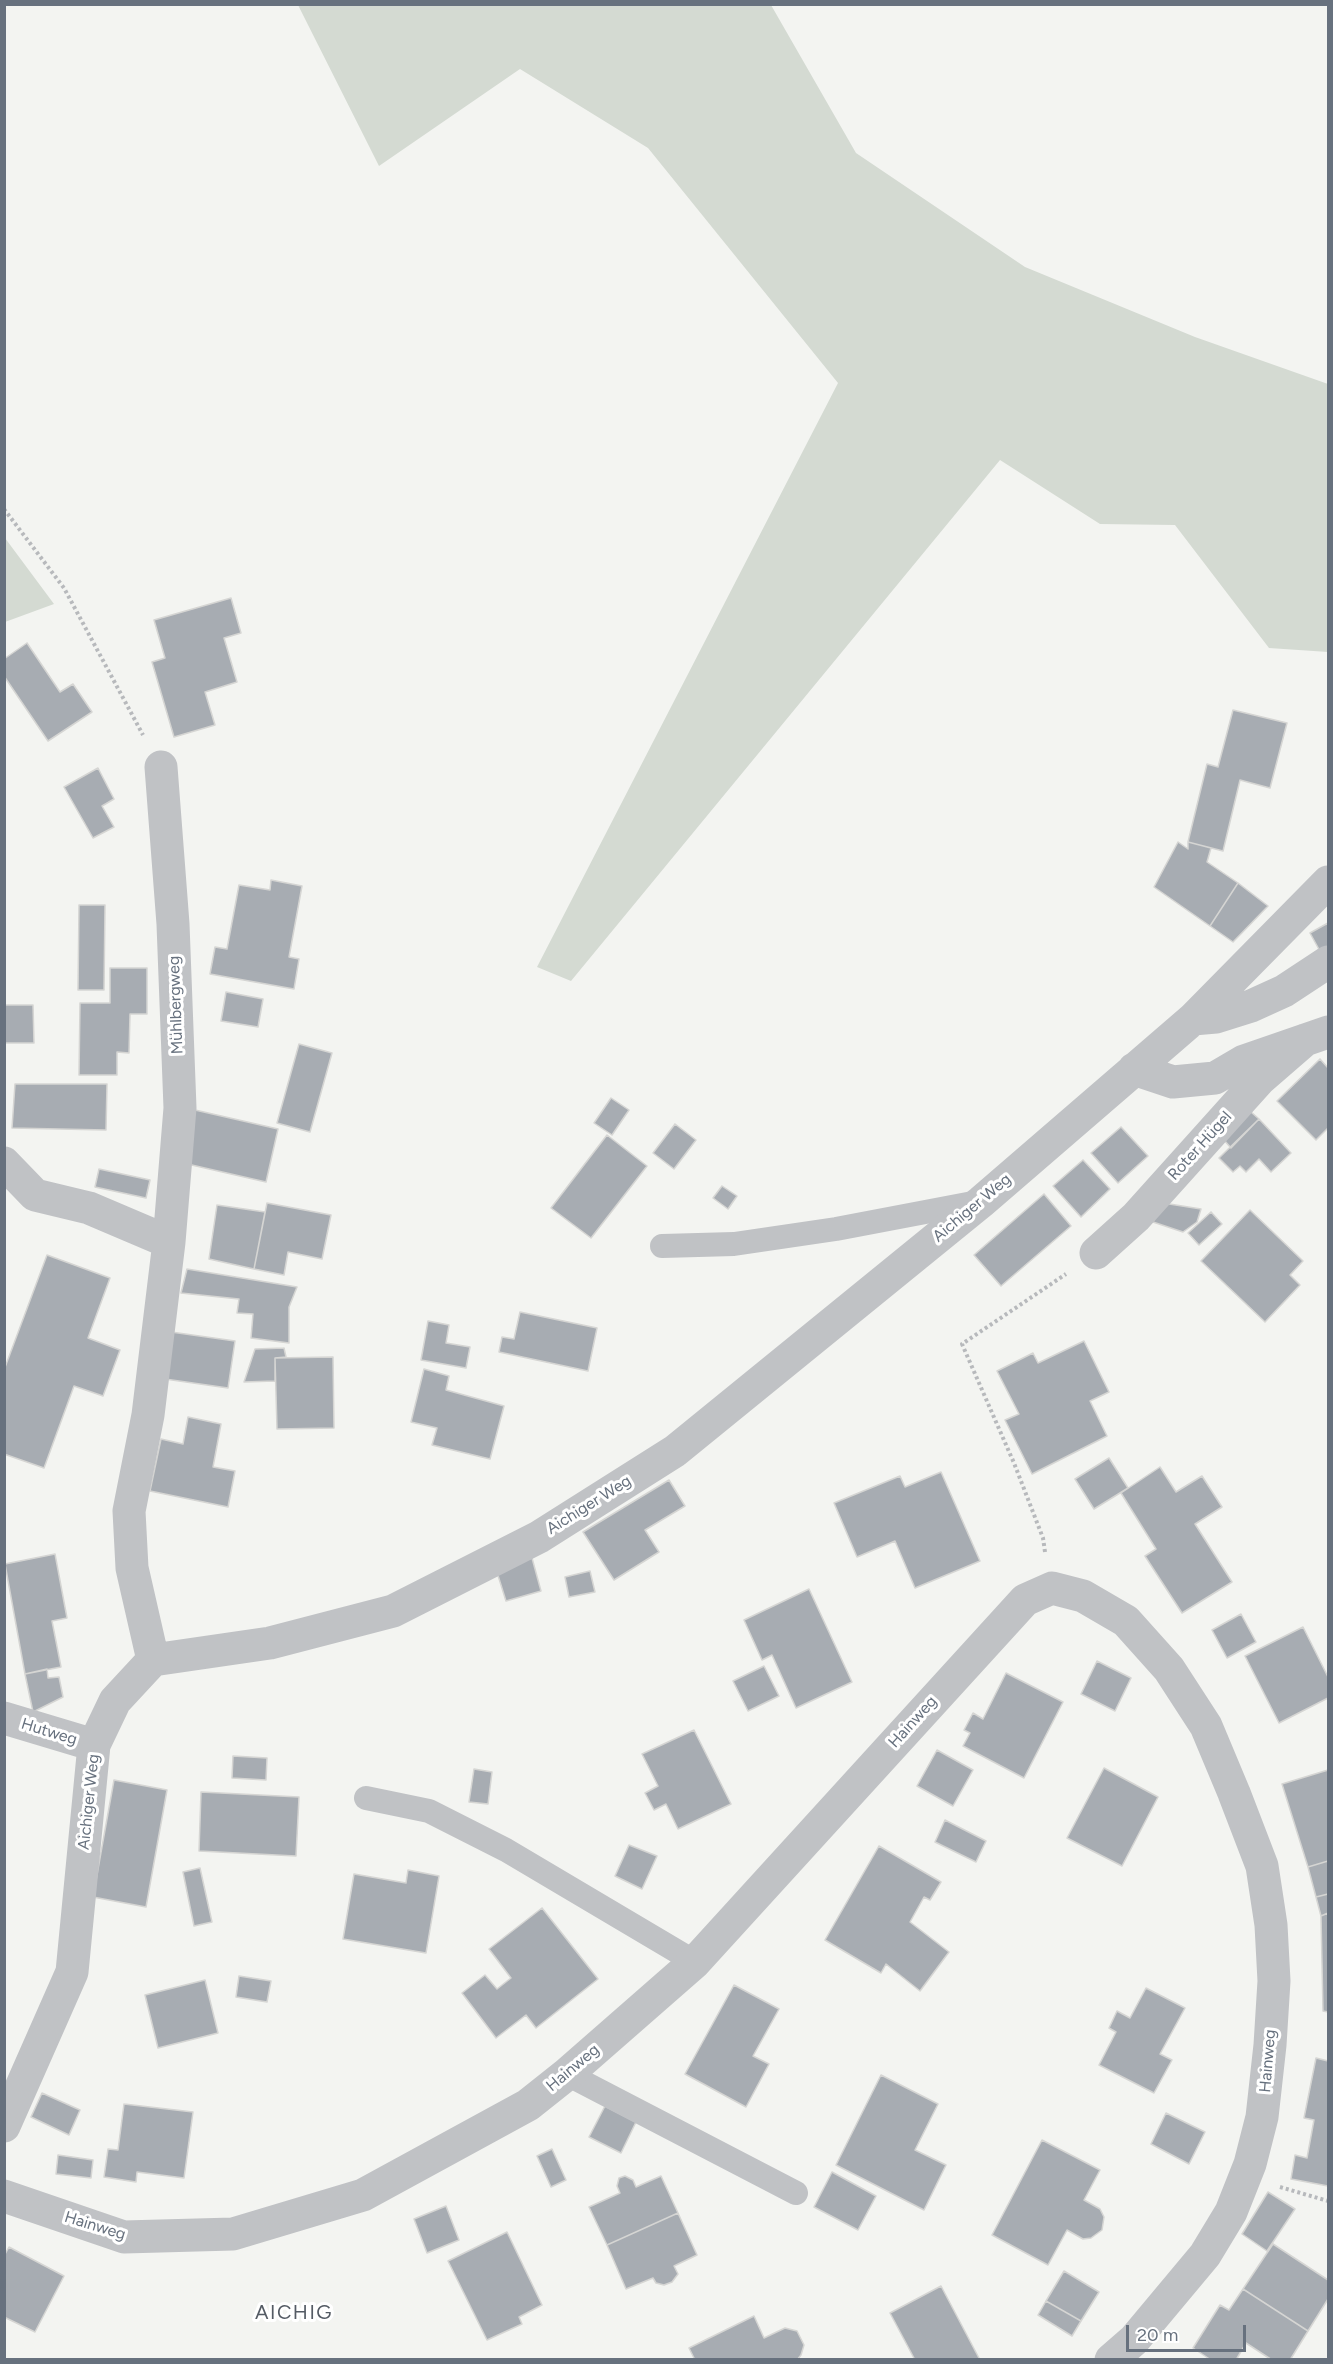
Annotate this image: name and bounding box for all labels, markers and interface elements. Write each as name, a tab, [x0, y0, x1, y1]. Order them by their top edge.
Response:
street label: Mühlbergweg	[165, 956, 187, 1054]
street label: Roter Hügel	[1164, 1108, 1236, 1184]
street label: Aichiger Weg	[929, 1170, 1015, 1246]
street label: Aichiger Weg	[543, 1471, 635, 1539]
street label: Hainweg	[885, 1692, 941, 1752]
street label: Hutweg	[19, 1714, 79, 1750]
street label: Aichiger Weg	[74, 1753, 104, 1851]
street label: Hainweg	[1256, 2029, 1280, 2093]
street label: Hainweg	[543, 2040, 603, 2096]
street label: Hainweg	[62, 2208, 128, 2244]
district label: AICHIG	[255, 2301, 333, 2325]
scale bar	[1129, 2313, 1249, 2351]
text: 20 m	[1137, 2324, 1178, 2346]

